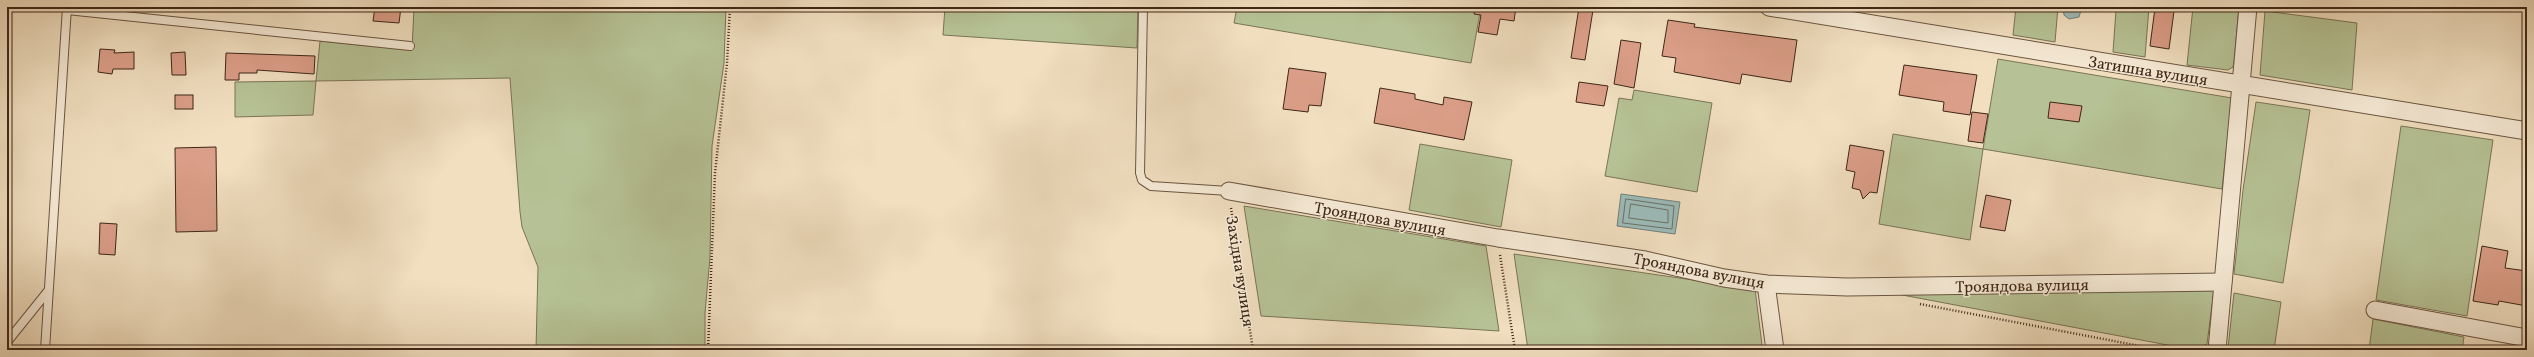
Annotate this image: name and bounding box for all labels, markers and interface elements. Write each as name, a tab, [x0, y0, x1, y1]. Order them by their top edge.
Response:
street label: Затишна вулиця	[2086, 52, 2209, 92]
street label: Трояндова вулиця	[1312, 198, 1447, 242]
street label: Західна вулиця	[1219, 214, 1259, 329]
street label: Трояндова вулиця	[1631, 248, 1766, 296]
street label: Трояндова вулиця	[1955, 275, 2089, 299]

